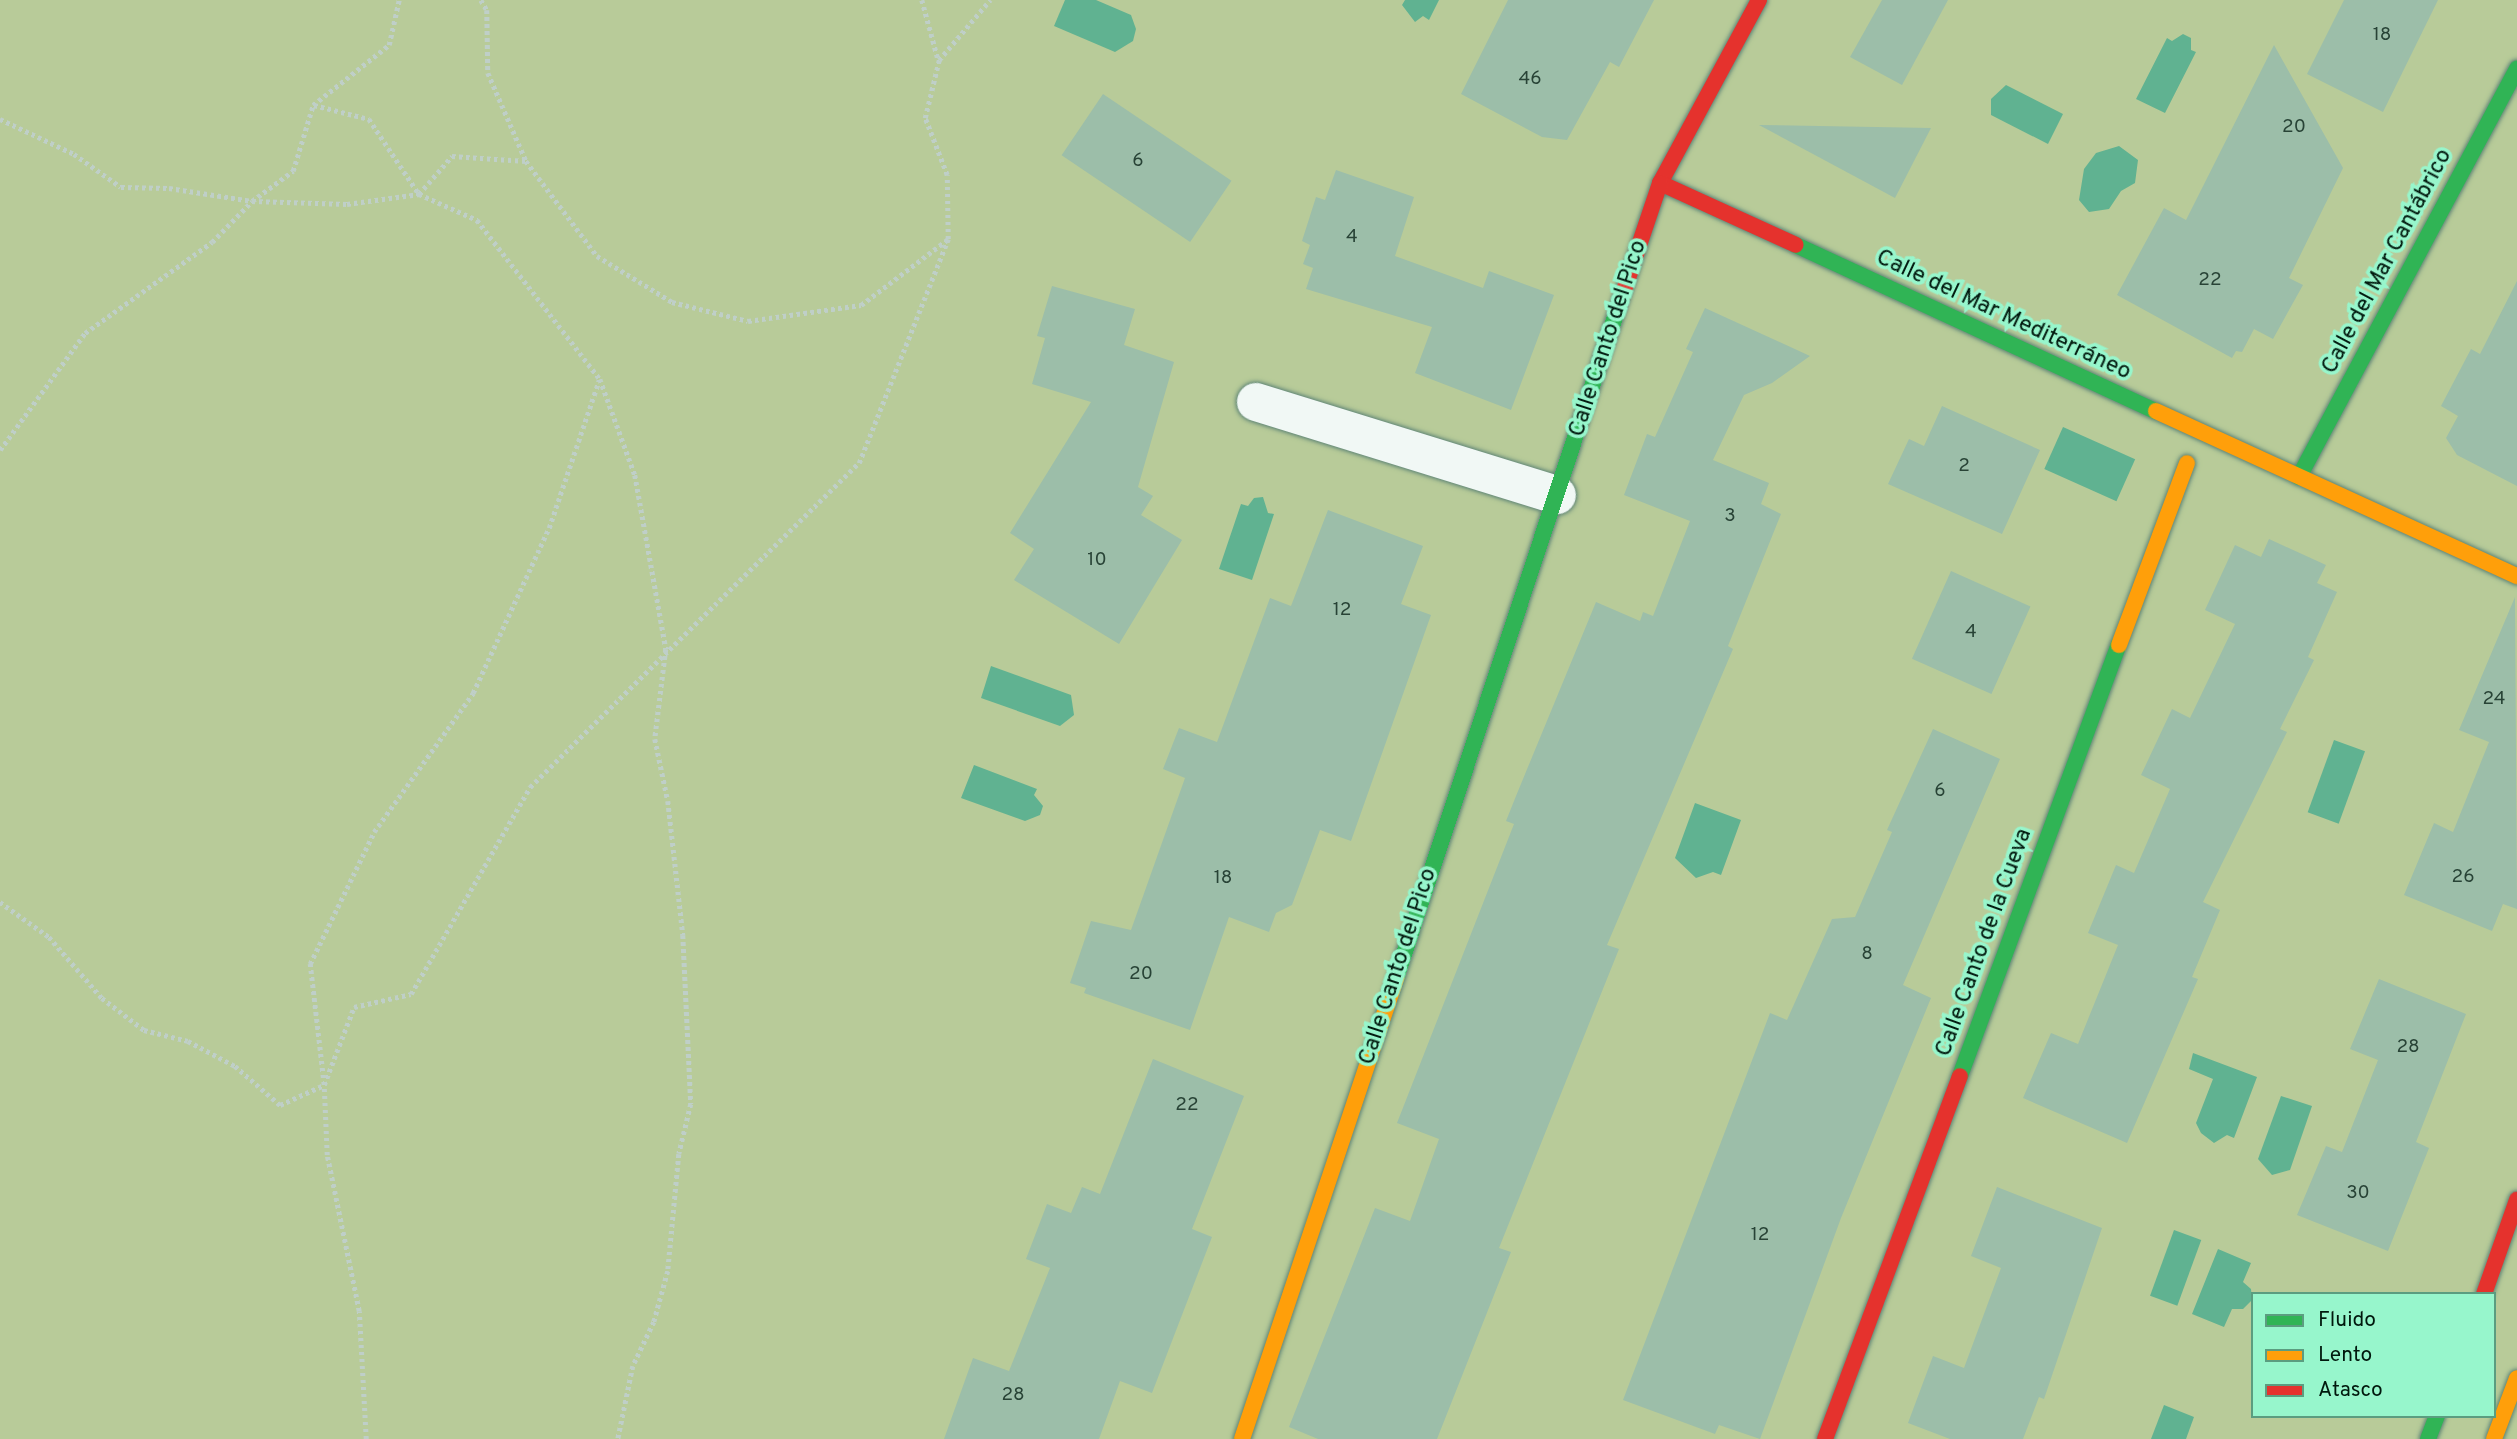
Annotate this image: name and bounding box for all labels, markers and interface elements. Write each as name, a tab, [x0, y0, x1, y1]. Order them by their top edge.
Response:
house number: 18	[2373, 25, 2391, 47]
house number: 46	[1518, 69, 1542, 91]
house number: 20	[2282, 117, 2306, 139]
street label: Calle del Mar Cantábrico	[2317, 145, 2459, 379]
house number: 6	[1132, 151, 1144, 173]
house number: 4	[1346, 227, 1358, 249]
street label: Calle Canto del Pico	[1564, 237, 1654, 441]
street label: Calle del Mar Mediterráneo	[1871, 245, 2135, 387]
house number: 22	[2198, 270, 2222, 292]
house number: 2	[1958, 456, 1970, 478]
house number: 3	[1724, 506, 1736, 528]
house number: 10	[1087, 550, 1107, 572]
house number: 12	[1333, 600, 1351, 622]
house number: 4	[1965, 622, 1977, 644]
house number: 24	[2482, 689, 2506, 711]
house number: 6	[1934, 781, 1946, 803]
street label: Calle Canto de la Cueva	[1931, 825, 2039, 1061]
street label: Calle Canto del Pico	[1354, 865, 1444, 1069]
house number: 26	[2452, 867, 2474, 889]
house number: 18	[1214, 868, 1232, 890]
house number: 8	[1861, 944, 1873, 966]
house number: 20	[1129, 964, 1153, 986]
house number: 28	[2396, 1037, 2420, 1059]
house number: 22	[1175, 1095, 1199, 1117]
house number: 30	[2346, 1183, 2370, 1205]
house number: 12	[1751, 1225, 1769, 1247]
legend	[2251, 1292, 2496, 1418]
text: Fluido	[2318, 1307, 2376, 1334]
text: Lento	[2318, 1342, 2372, 1369]
text: Atasco	[2318, 1377, 2383, 1404]
house number: 28	[1001, 1385, 1025, 1407]

